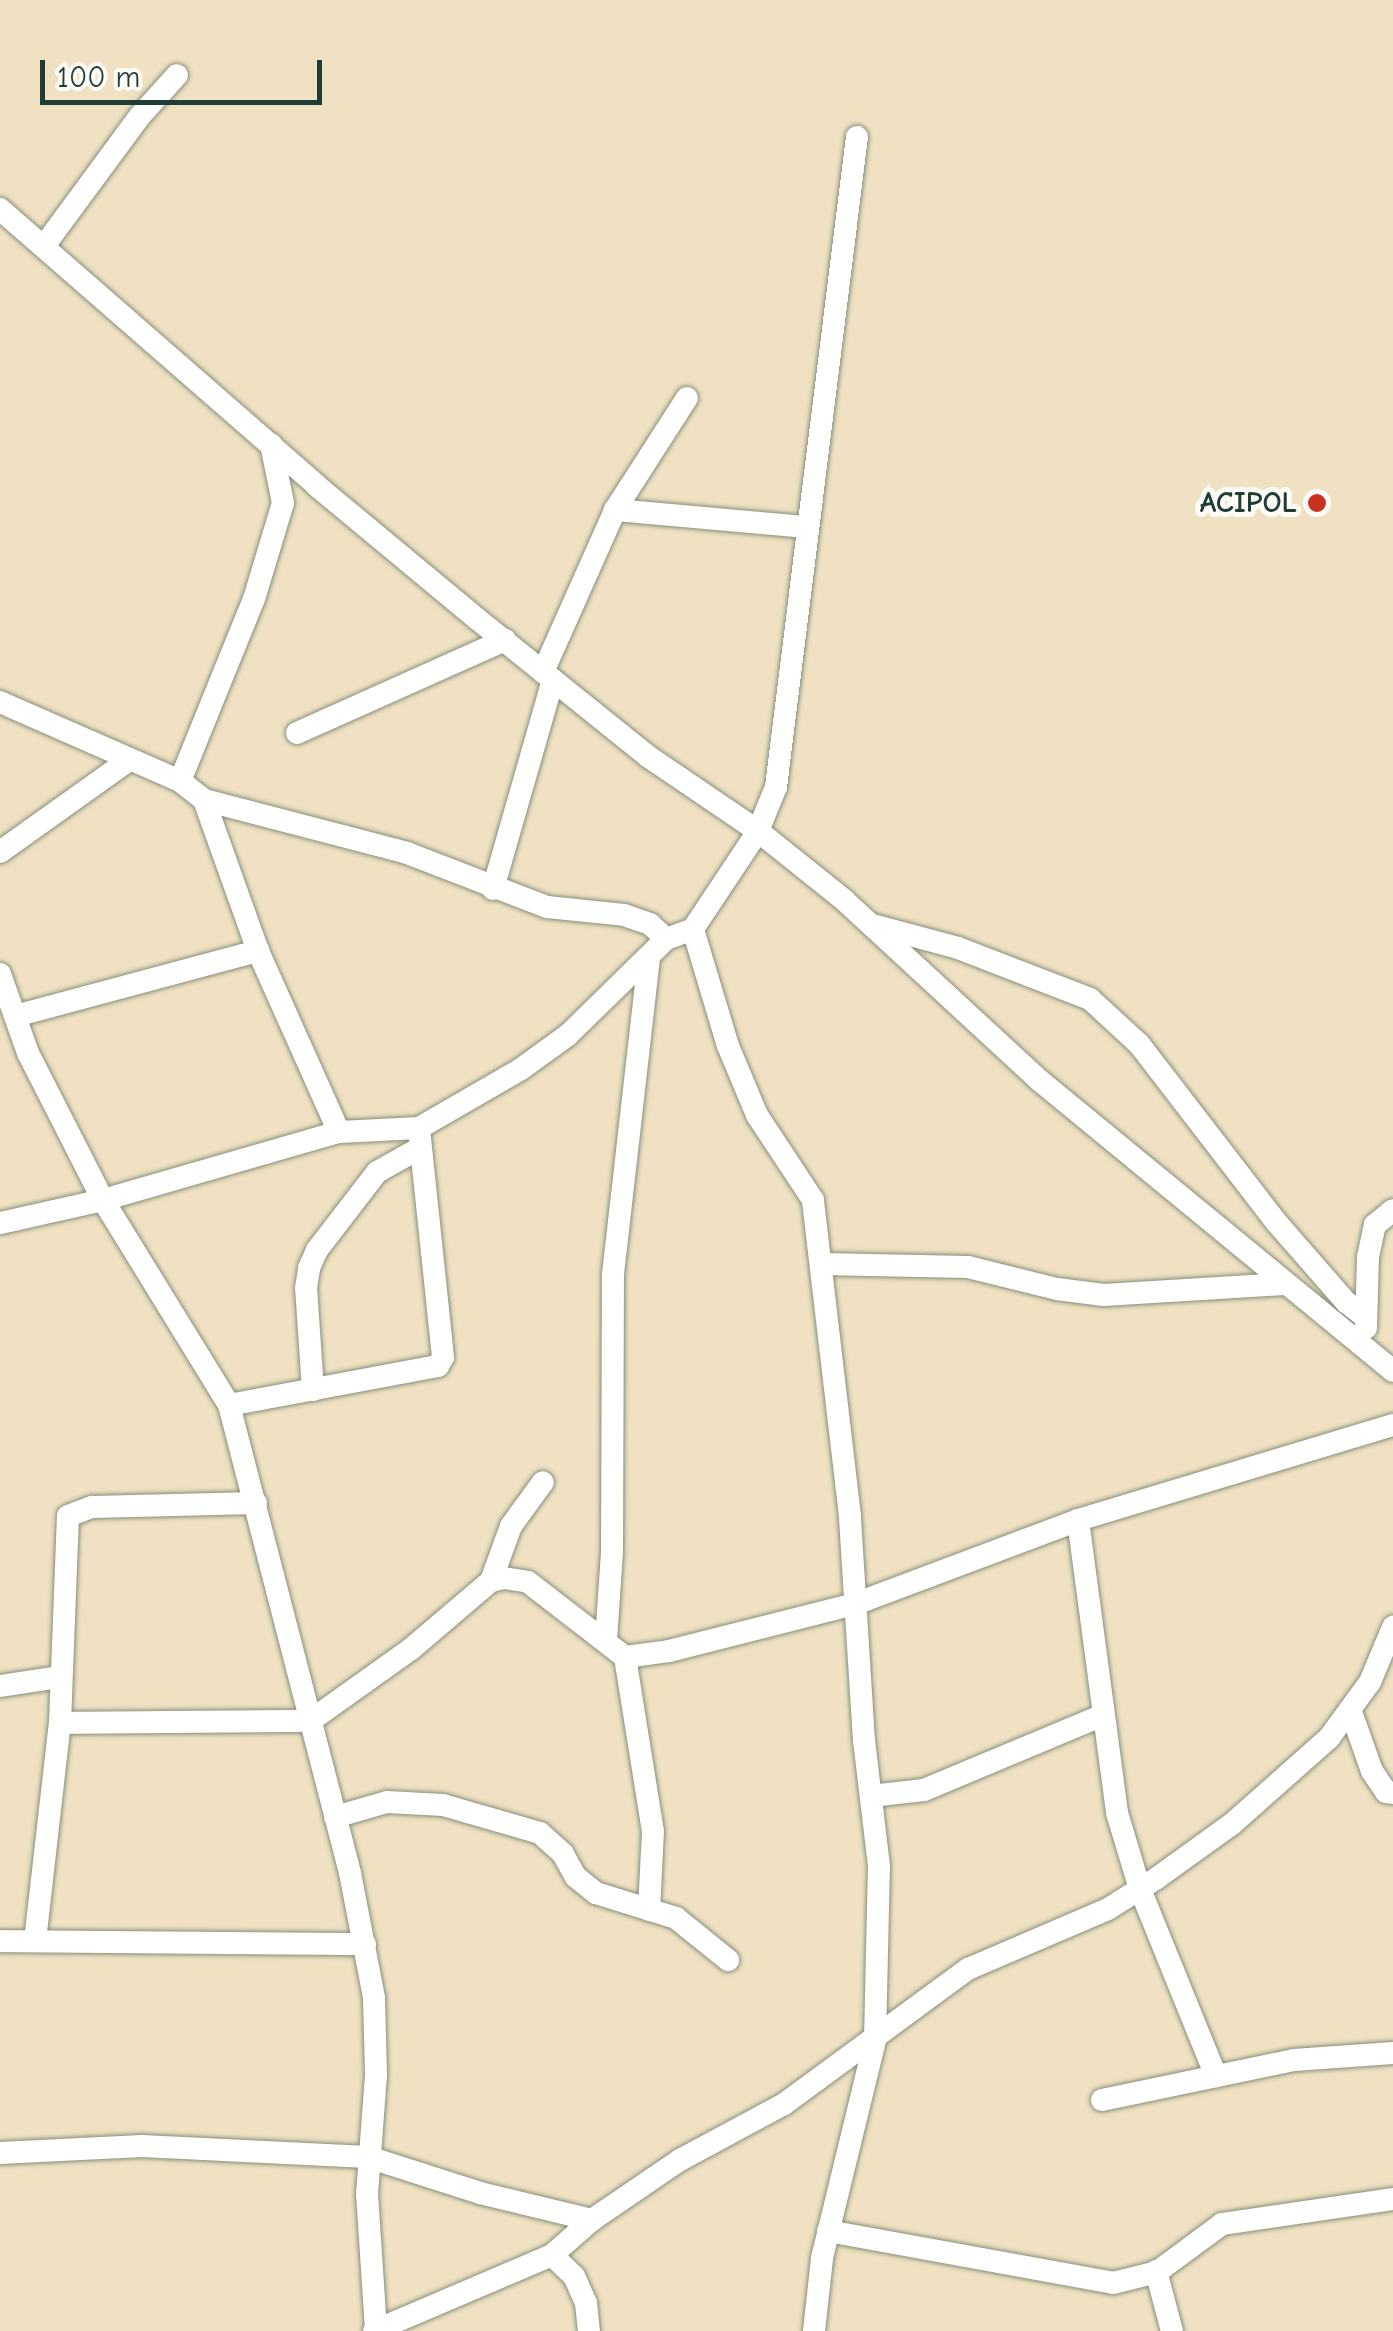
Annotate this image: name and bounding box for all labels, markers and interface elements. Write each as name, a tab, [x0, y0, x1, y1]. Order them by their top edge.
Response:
scale bar	[45, 40, 328, 102]
text: 100 m	[57, 60, 140, 95]
place label: ACIPOL	[1200, 485, 1297, 521]
marker: ACIPOL	[1306, 492, 1328, 514]

